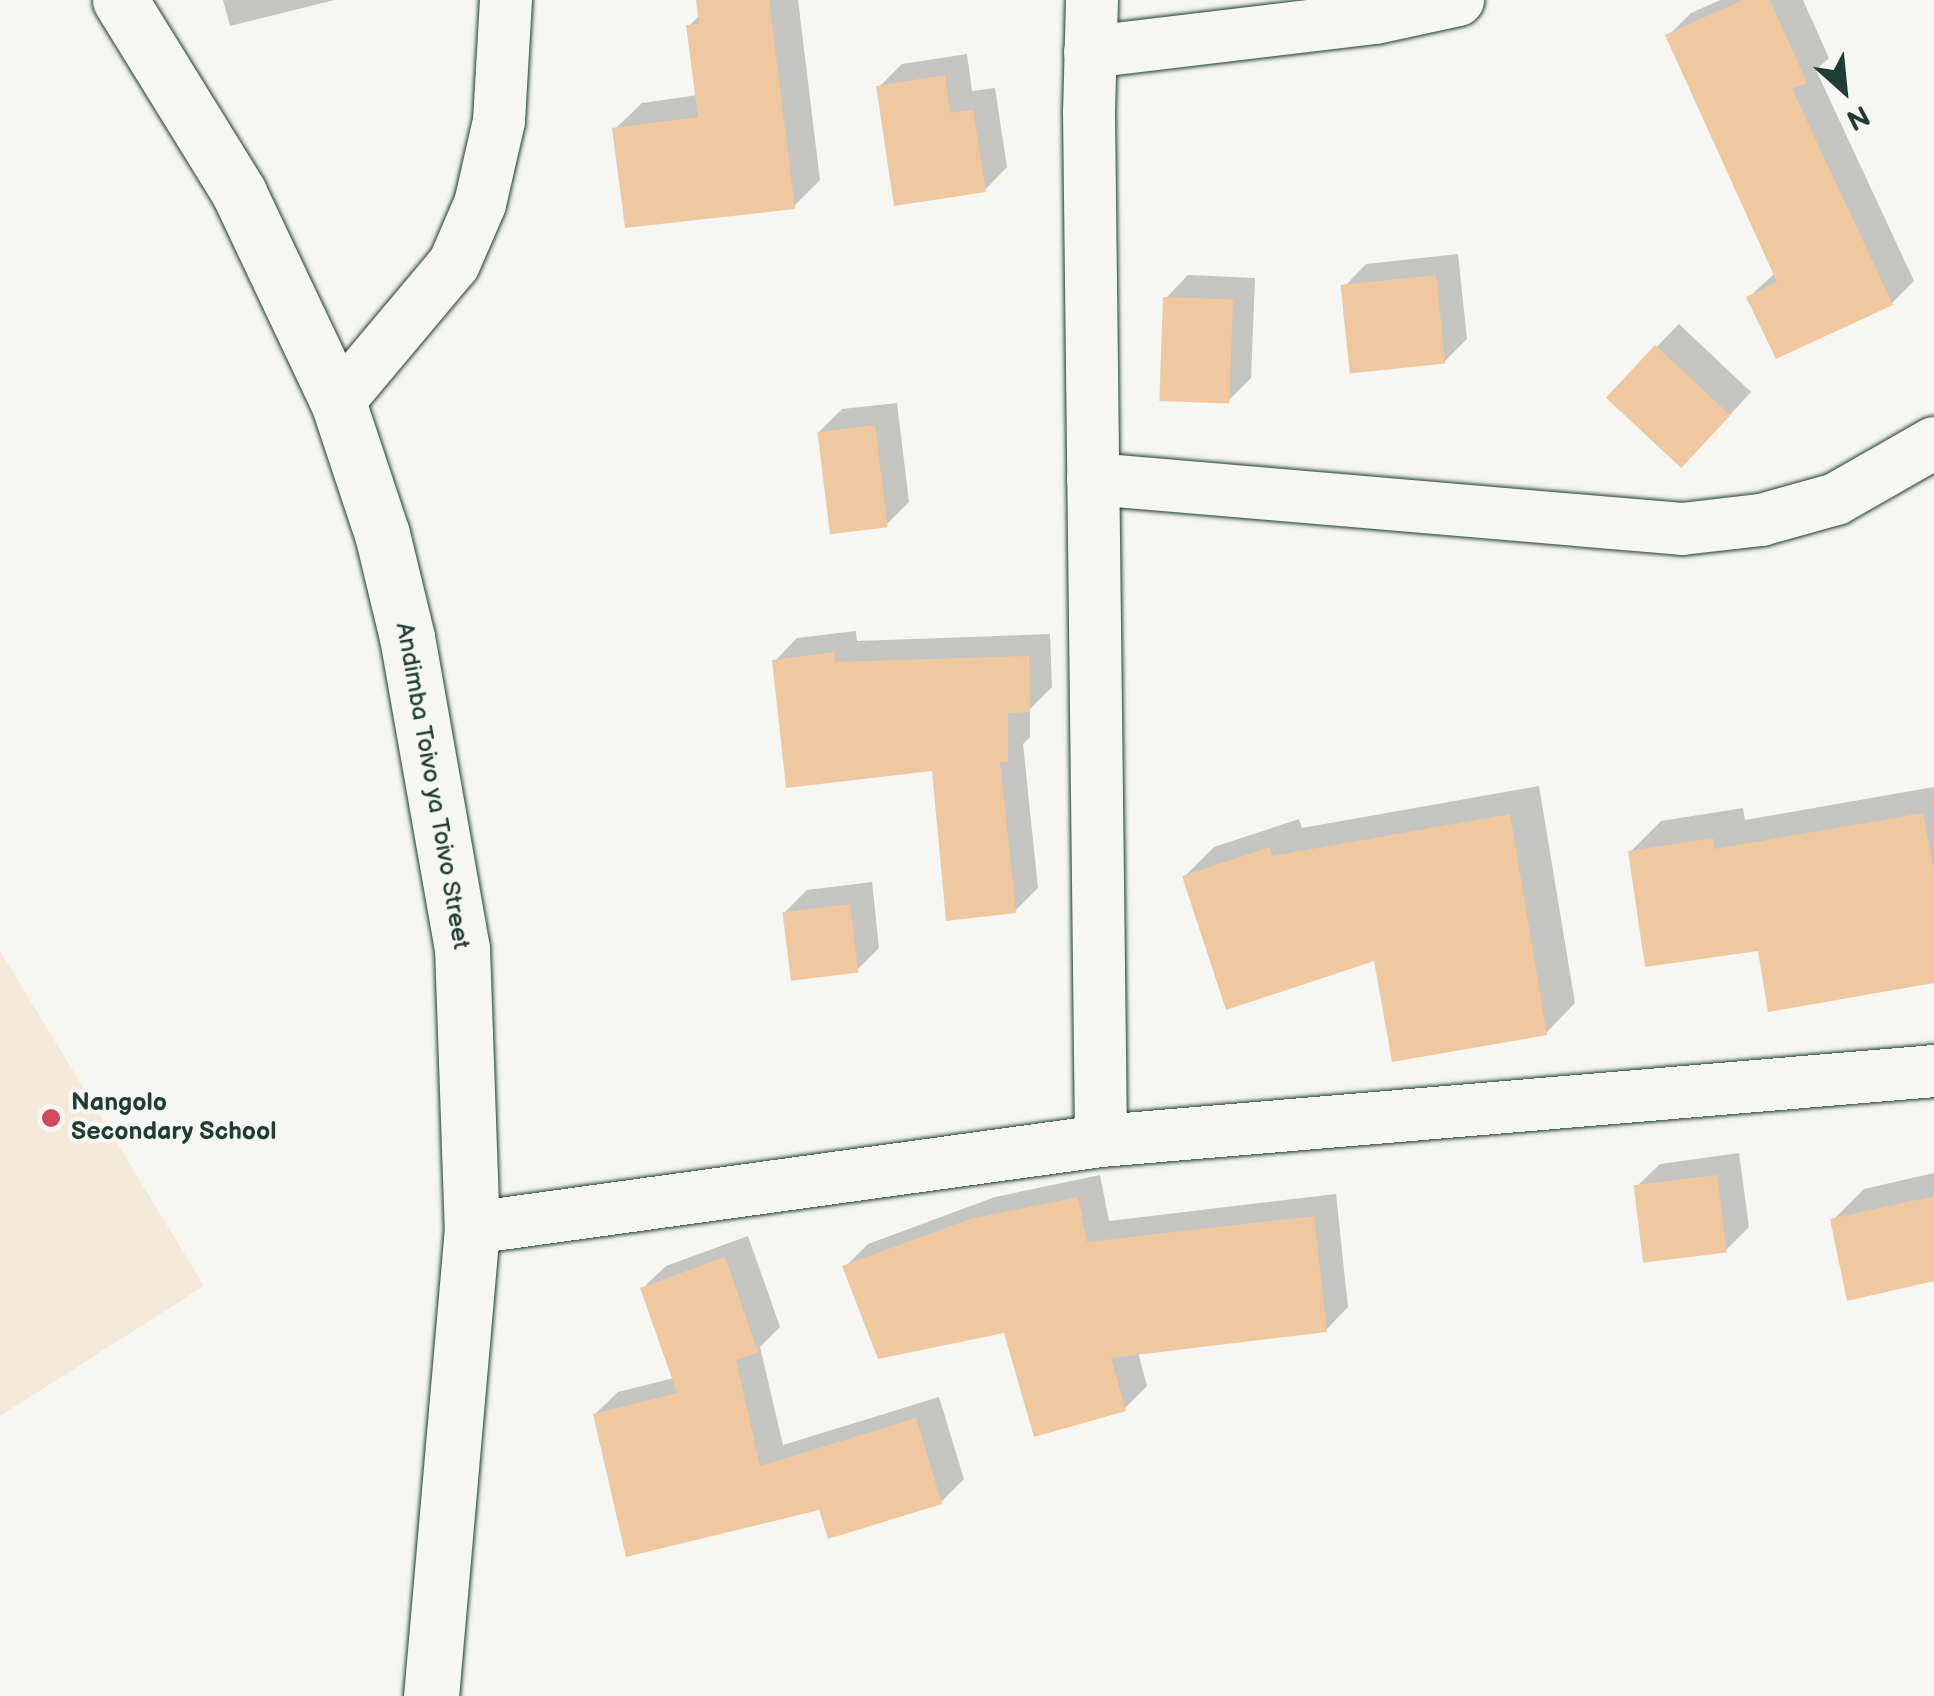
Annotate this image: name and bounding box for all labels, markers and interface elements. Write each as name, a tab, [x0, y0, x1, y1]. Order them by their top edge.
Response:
north arrow	[1794, 40, 1894, 140]
text: N	[1841, 98, 1875, 137]
street label: Andimba Toivo ya Toivo Street	[388, 619, 476, 953]
place label: Nangolo Secondary School	[71, 1089, 277, 1148]
marker: Nangolo Secondary School	[40, 1107, 62, 1129]

